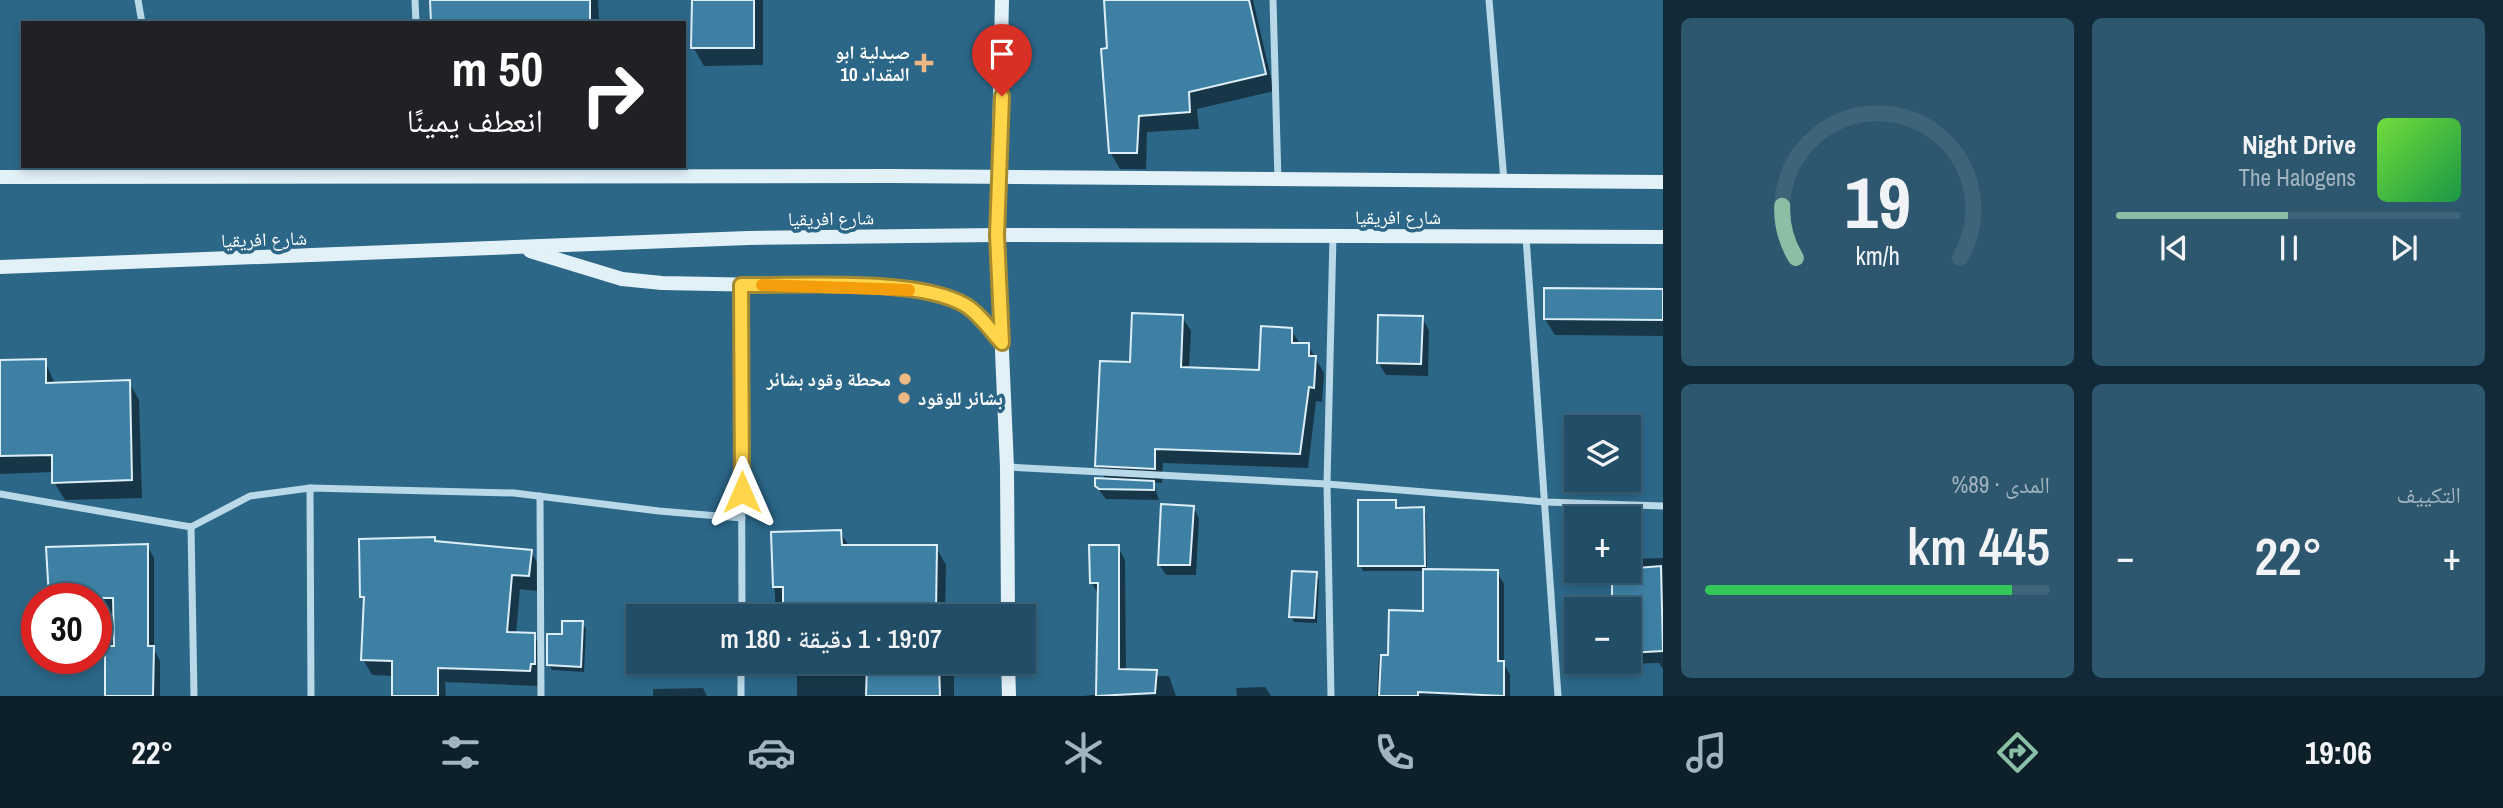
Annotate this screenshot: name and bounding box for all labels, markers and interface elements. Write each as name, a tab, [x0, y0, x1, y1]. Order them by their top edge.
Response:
pin	[972, 24, 1032, 96]
text: 50 m	[451, 35, 543, 101]
icon: arrive	[983, 35, 1021, 73]
place label: صيدلية ابو المقداد 10	[835, 39, 910, 87]
icon: right	[567, 49, 658, 140]
marker: صيدلية ابو المقداد 10	[916, 55, 932, 71]
text: انعطف يمينًا	[407, 99, 543, 142]
text: Night Drive	[2242, 127, 2356, 162]
text: 19	[1844, 154, 1911, 252]
text: The Halogens	[2239, 162, 2356, 193]
street label: شارع افريقيا	[788, 204, 874, 232]
street label: شارع افريقيا	[1355, 204, 1441, 230]
street label: شارع افريقيا	[220, 225, 308, 253]
icon: previous	[2155, 229, 2193, 267]
icon: pause	[2270, 229, 2308, 267]
icon: next	[2385, 229, 2423, 267]
text: km/h	[1855, 239, 1900, 273]
place label: محطة وقود بشائر	[766, 366, 891, 392]
marker: محطة وقود بشائر	[897, 371, 913, 387]
place label: بشائر للوقود	[918, 385, 1003, 411]
marker: بشائر للوقود	[896, 390, 912, 406]
map controls	[1564, 415, 1641, 674]
button: layers	[1564, 415, 1641, 492]
position arrow	[705, 455, 779, 529]
text: المدى · 89%	[1952, 469, 2050, 500]
text: التكييف	[2396, 479, 2461, 510]
button: +	[1564, 506, 1641, 583]
text: 445 km	[1907, 511, 2050, 581]
text: 22°	[2254, 521, 2323, 591]
text: −	[2116, 531, 2134, 582]
text: +	[2443, 531, 2461, 582]
speed limit sign: 30	[21, 583, 112, 674]
button: −	[1564, 597, 1641, 674]
text: 19:07 · 1 دقيقة · 180 m	[720, 621, 942, 656]
icon: filters	[436, 728, 485, 777]
icon: car	[747, 728, 796, 777]
icon: climate	[1059, 728, 1108, 777]
icon: phone	[1370, 728, 1419, 777]
icon: music	[1682, 728, 1731, 777]
icon: directions	[1993, 728, 2042, 777]
text: 22°	[131, 731, 173, 774]
text: 19:06	[2305, 731, 2372, 774]

